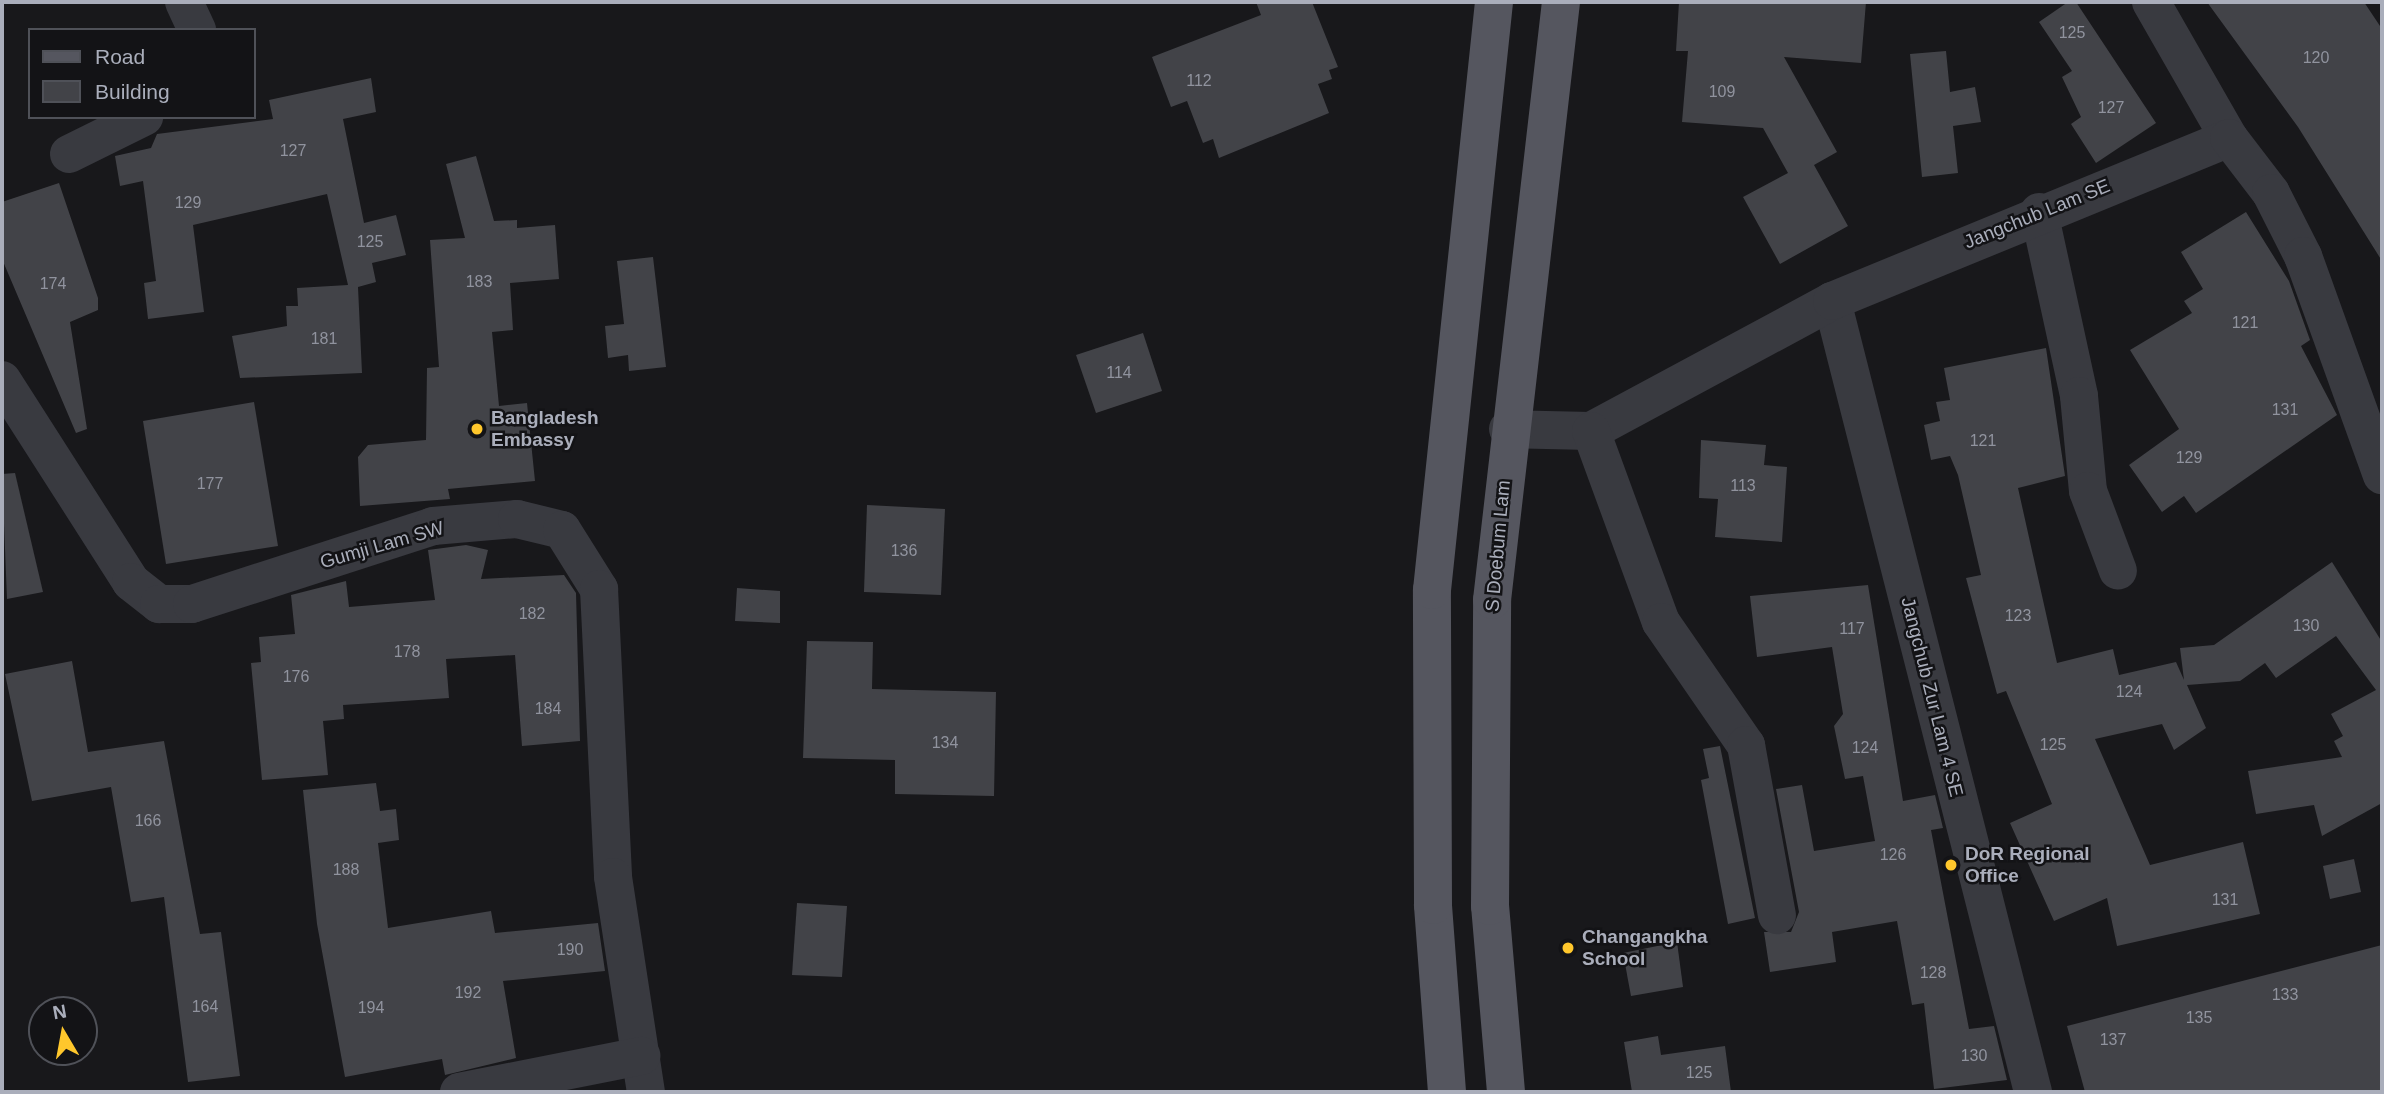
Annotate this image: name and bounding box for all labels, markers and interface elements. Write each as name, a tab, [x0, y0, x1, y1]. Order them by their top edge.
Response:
house number: 125	[2059, 23, 2085, 43]
legend	[28, 28, 256, 119]
text: Road	[95, 45, 145, 68]
house number: 120	[2303, 48, 2329, 68]
house number: 112	[1186, 71, 1212, 91]
text: Building	[95, 80, 170, 103]
house number: 109	[1709, 82, 1735, 102]
house number: 127	[2098, 98, 2124, 118]
house number: 127	[280, 141, 306, 161]
street label: Jangchub Lam SE	[1961, 174, 2113, 254]
house number: 129	[175, 193, 201, 213]
house number: 125	[357, 232, 383, 252]
house number: 183	[466, 272, 492, 292]
house number: 174	[40, 274, 66, 294]
house number: 121	[2232, 313, 2258, 333]
house number: 181	[311, 329, 337, 349]
house number: 114	[1106, 363, 1132, 383]
house number: 131	[2272, 400, 2298, 420]
place label: Bangladesh Embassy	[491, 407, 599, 451]
marker: Bangladesh Embassy	[469, 421, 485, 437]
house number: 121	[1970, 431, 1996, 451]
house number: 129	[2176, 448, 2202, 468]
house number: 177	[197, 474, 223, 494]
house number: 113	[1730, 476, 1756, 496]
street label: S Doebum Lam	[1481, 479, 1515, 613]
street label: Gumji Lam SW	[317, 516, 447, 574]
house number: 136	[891, 541, 917, 561]
street label: Jangchub Zur Lam 4 SE	[1896, 595, 1968, 799]
house number: 182	[519, 604, 545, 624]
house number: 123	[2005, 606, 2031, 626]
house number: 130	[2293, 616, 2319, 636]
house number: 117	[1839, 619, 1865, 639]
house number: 178	[394, 642, 420, 662]
house number: 176	[283, 667, 309, 687]
house number: 124	[2116, 682, 2142, 702]
house number: 184	[535, 699, 561, 719]
house number: 134	[932, 733, 958, 753]
house number: 125	[2040, 735, 2066, 755]
house number: 124	[1852, 738, 1878, 758]
house number: 166	[135, 811, 161, 831]
place label: DoR Regional Office	[1965, 843, 2090, 887]
house number: 126	[1880, 845, 1906, 865]
marker: DoR Regional Office	[1943, 857, 1959, 873]
house number: 188	[333, 860, 359, 880]
house number: 131	[2212, 890, 2238, 910]
place label: Changangkha School	[1582, 926, 1708, 970]
house number: 190	[557, 940, 583, 960]
marker: Changangkha School	[1560, 940, 1576, 956]
house number: 128	[1920, 963, 1946, 983]
house number: 192	[455, 983, 481, 1003]
house number: 133	[2272, 985, 2298, 1005]
north arrow	[28, 996, 98, 1066]
house number: 164	[192, 997, 218, 1017]
house number: 194	[358, 998, 384, 1018]
text: N	[51, 1000, 68, 1023]
house number: 135	[2186, 1008, 2212, 1028]
house number: 137	[2100, 1030, 2126, 1050]
house number: 130	[1961, 1046, 1987, 1066]
house number: 125	[1686, 1063, 1712, 1083]

